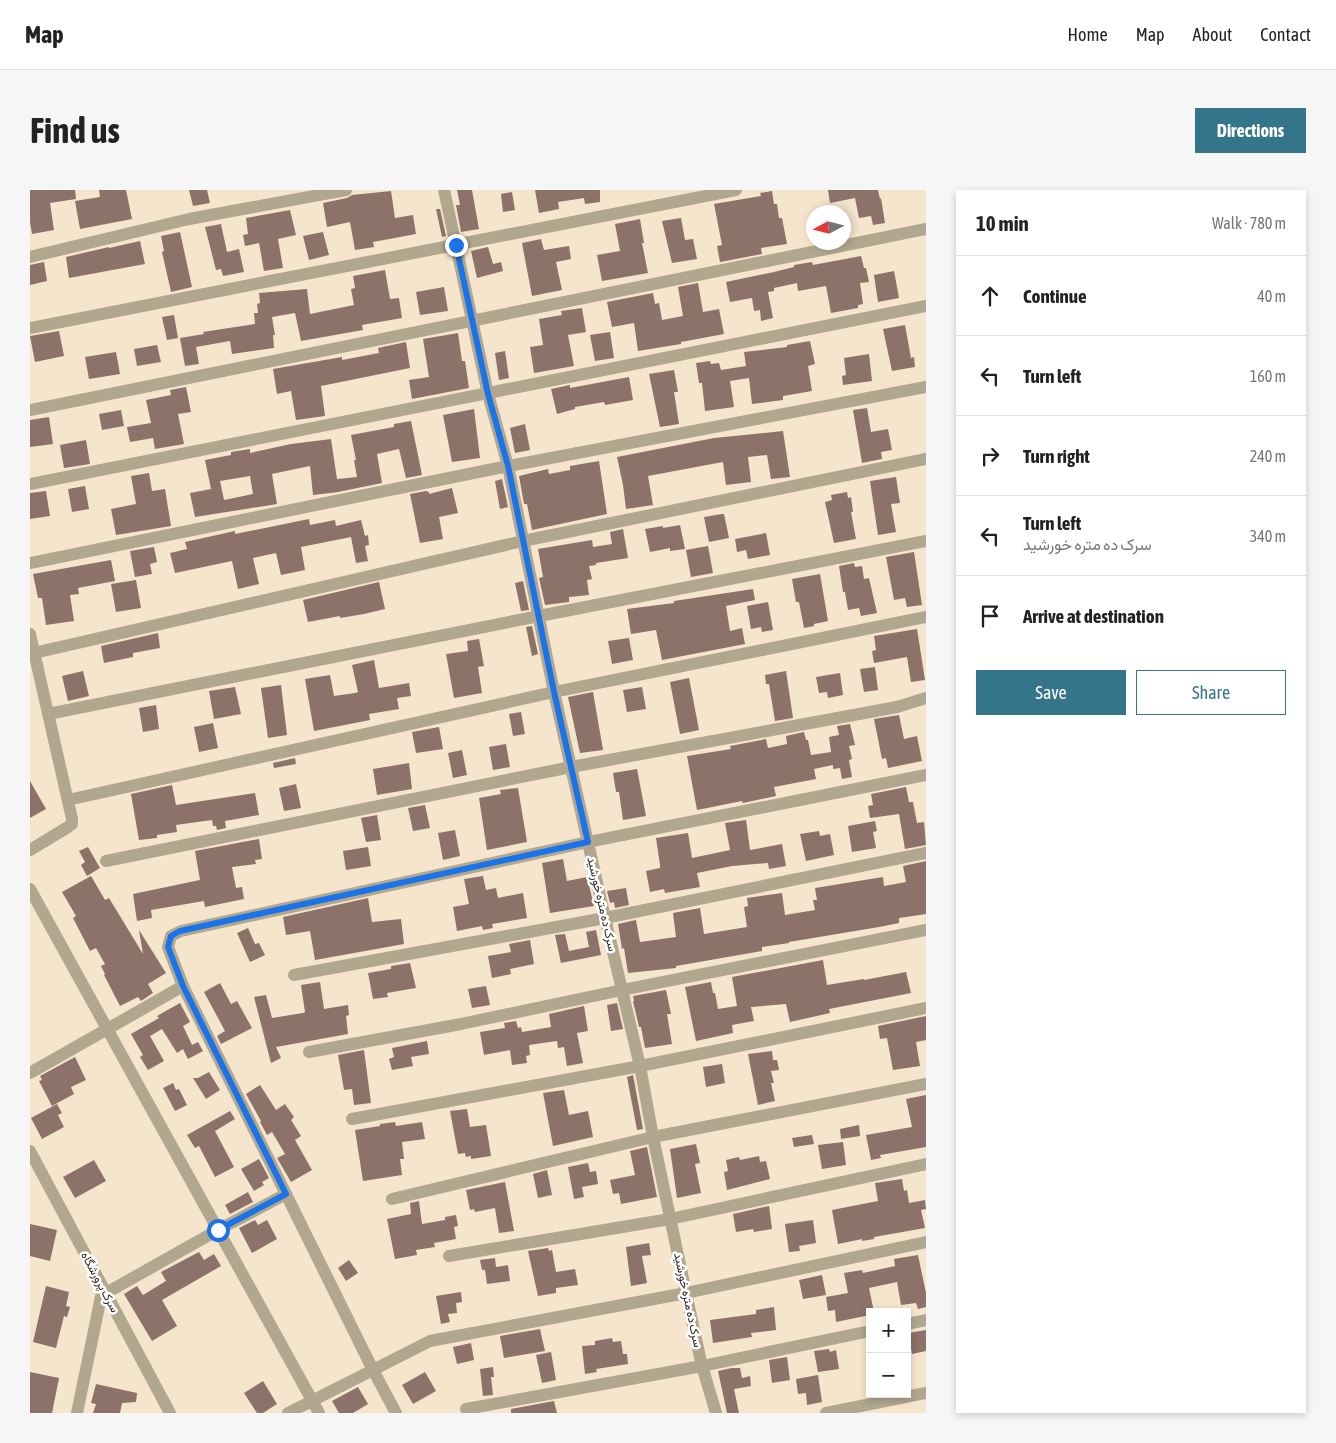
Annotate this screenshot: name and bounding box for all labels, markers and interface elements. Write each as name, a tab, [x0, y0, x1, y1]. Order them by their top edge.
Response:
text: Map	[25, 21, 64, 48]
text: Home	[1068, 24, 1108, 45]
text: Map	[1136, 24, 1165, 45]
text: About	[1193, 24, 1232, 45]
text: Contact	[1260, 24, 1311, 45]
button: Directions	[1195, 108, 1306, 153]
text: Find us	[30, 110, 120, 150]
north arrow	[806, 205, 851, 250]
text: 10 min	[976, 211, 1029, 235]
text: Walk · 780 m	[1212, 214, 1286, 232]
route end	[445, 234, 468, 257]
icon: ahead	[976, 282, 1004, 310]
text: Continue	[1023, 285, 1087, 307]
text: 40 m	[1257, 287, 1286, 305]
icon: left	[976, 362, 1004, 390]
text: Turn left	[1023, 365, 1081, 387]
text: 160 m	[1250, 367, 1286, 385]
icon: right	[976, 442, 1004, 470]
text: Turn right	[1023, 445, 1090, 467]
text: 240 m	[1250, 447, 1286, 465]
text: Turn left	[1023, 512, 1081, 534]
icon: left	[976, 522, 1004, 550]
text: 340 m	[1250, 527, 1286, 545]
text: سرک ده متره خورشید	[1023, 535, 1152, 553]
icon: arrive	[976, 602, 1004, 630]
text: Arrive at destination	[1023, 605, 1164, 627]
button: Save	[976, 670, 1126, 715]
button: Share	[1136, 670, 1286, 715]
street label: سرک ده متره خورشید	[583, 855, 620, 953]
route start	[207, 1219, 230, 1242]
street label: سرک پرورشگاه	[77, 1249, 122, 1315]
street label: سرک ده متره خورشید	[670, 1251, 705, 1349]
map controls	[866, 1308, 911, 1398]
button: +	[866, 1308, 911, 1353]
button: −	[866, 1353, 911, 1398]

